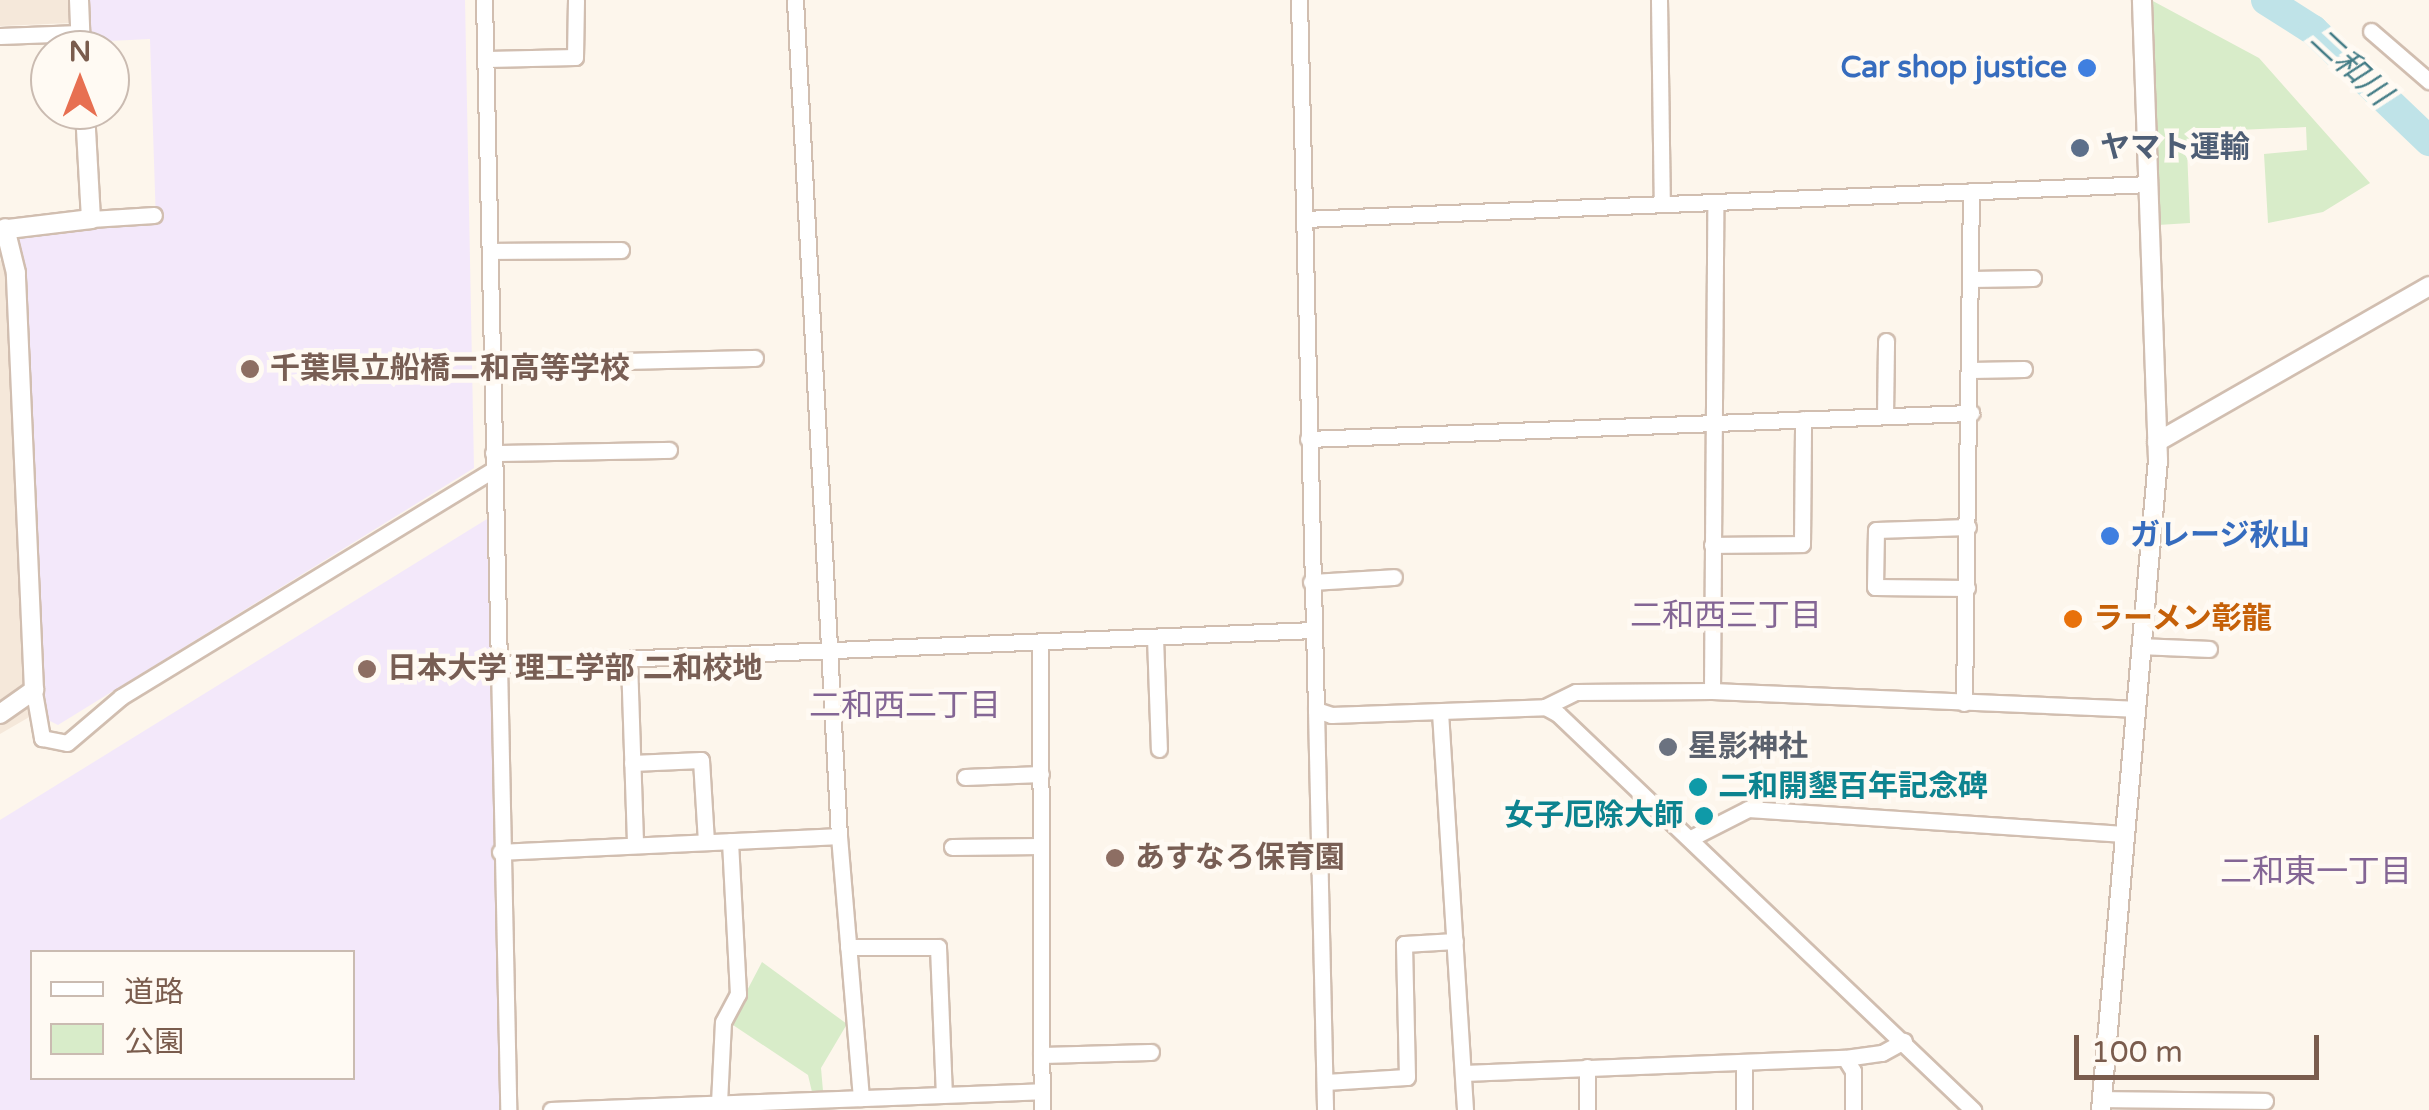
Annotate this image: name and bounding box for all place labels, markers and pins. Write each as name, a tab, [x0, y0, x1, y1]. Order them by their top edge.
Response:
place label: Car shop justice	[1840, 50, 2067, 86]
marker: Car shop justice	[2076, 57, 2098, 79]
place label: ヤマト運輸	[2100, 130, 2250, 166]
marker: ヤマト運輸	[2069, 137, 2091, 159]
place label: 千葉県立船橋二和高等学校	[270, 351, 630, 387]
marker: 千葉県立船橋二和高等学校	[239, 358, 261, 380]
place label: ガレージ秋山	[2130, 518, 2310, 554]
marker: ガレージ秋山	[2099, 525, 2121, 547]
place label: ラーメン彰龍	[2093, 601, 2273, 637]
marker: ラーメン彰龍	[2062, 608, 2084, 630]
place label: 日本大学 理工学部 二和校地	[387, 651, 763, 687]
marker: 日本大学 理工学部 二和校地	[356, 658, 378, 680]
place label: 星影神社	[1688, 729, 1808, 765]
marker: 星影神社	[1657, 736, 1679, 758]
place label: 二和開墾百年記念碑	[1718, 769, 1988, 805]
marker: 二和開墾百年記念碑	[1687, 776, 1709, 798]
place label: 女子厄除大師	[1504, 798, 1684, 834]
marker: 女子厄除大師	[1693, 805, 1715, 827]
place label: あすなろ保育園	[1135, 840, 1345, 876]
marker: あすなろ保育園	[1104, 847, 1126, 869]

